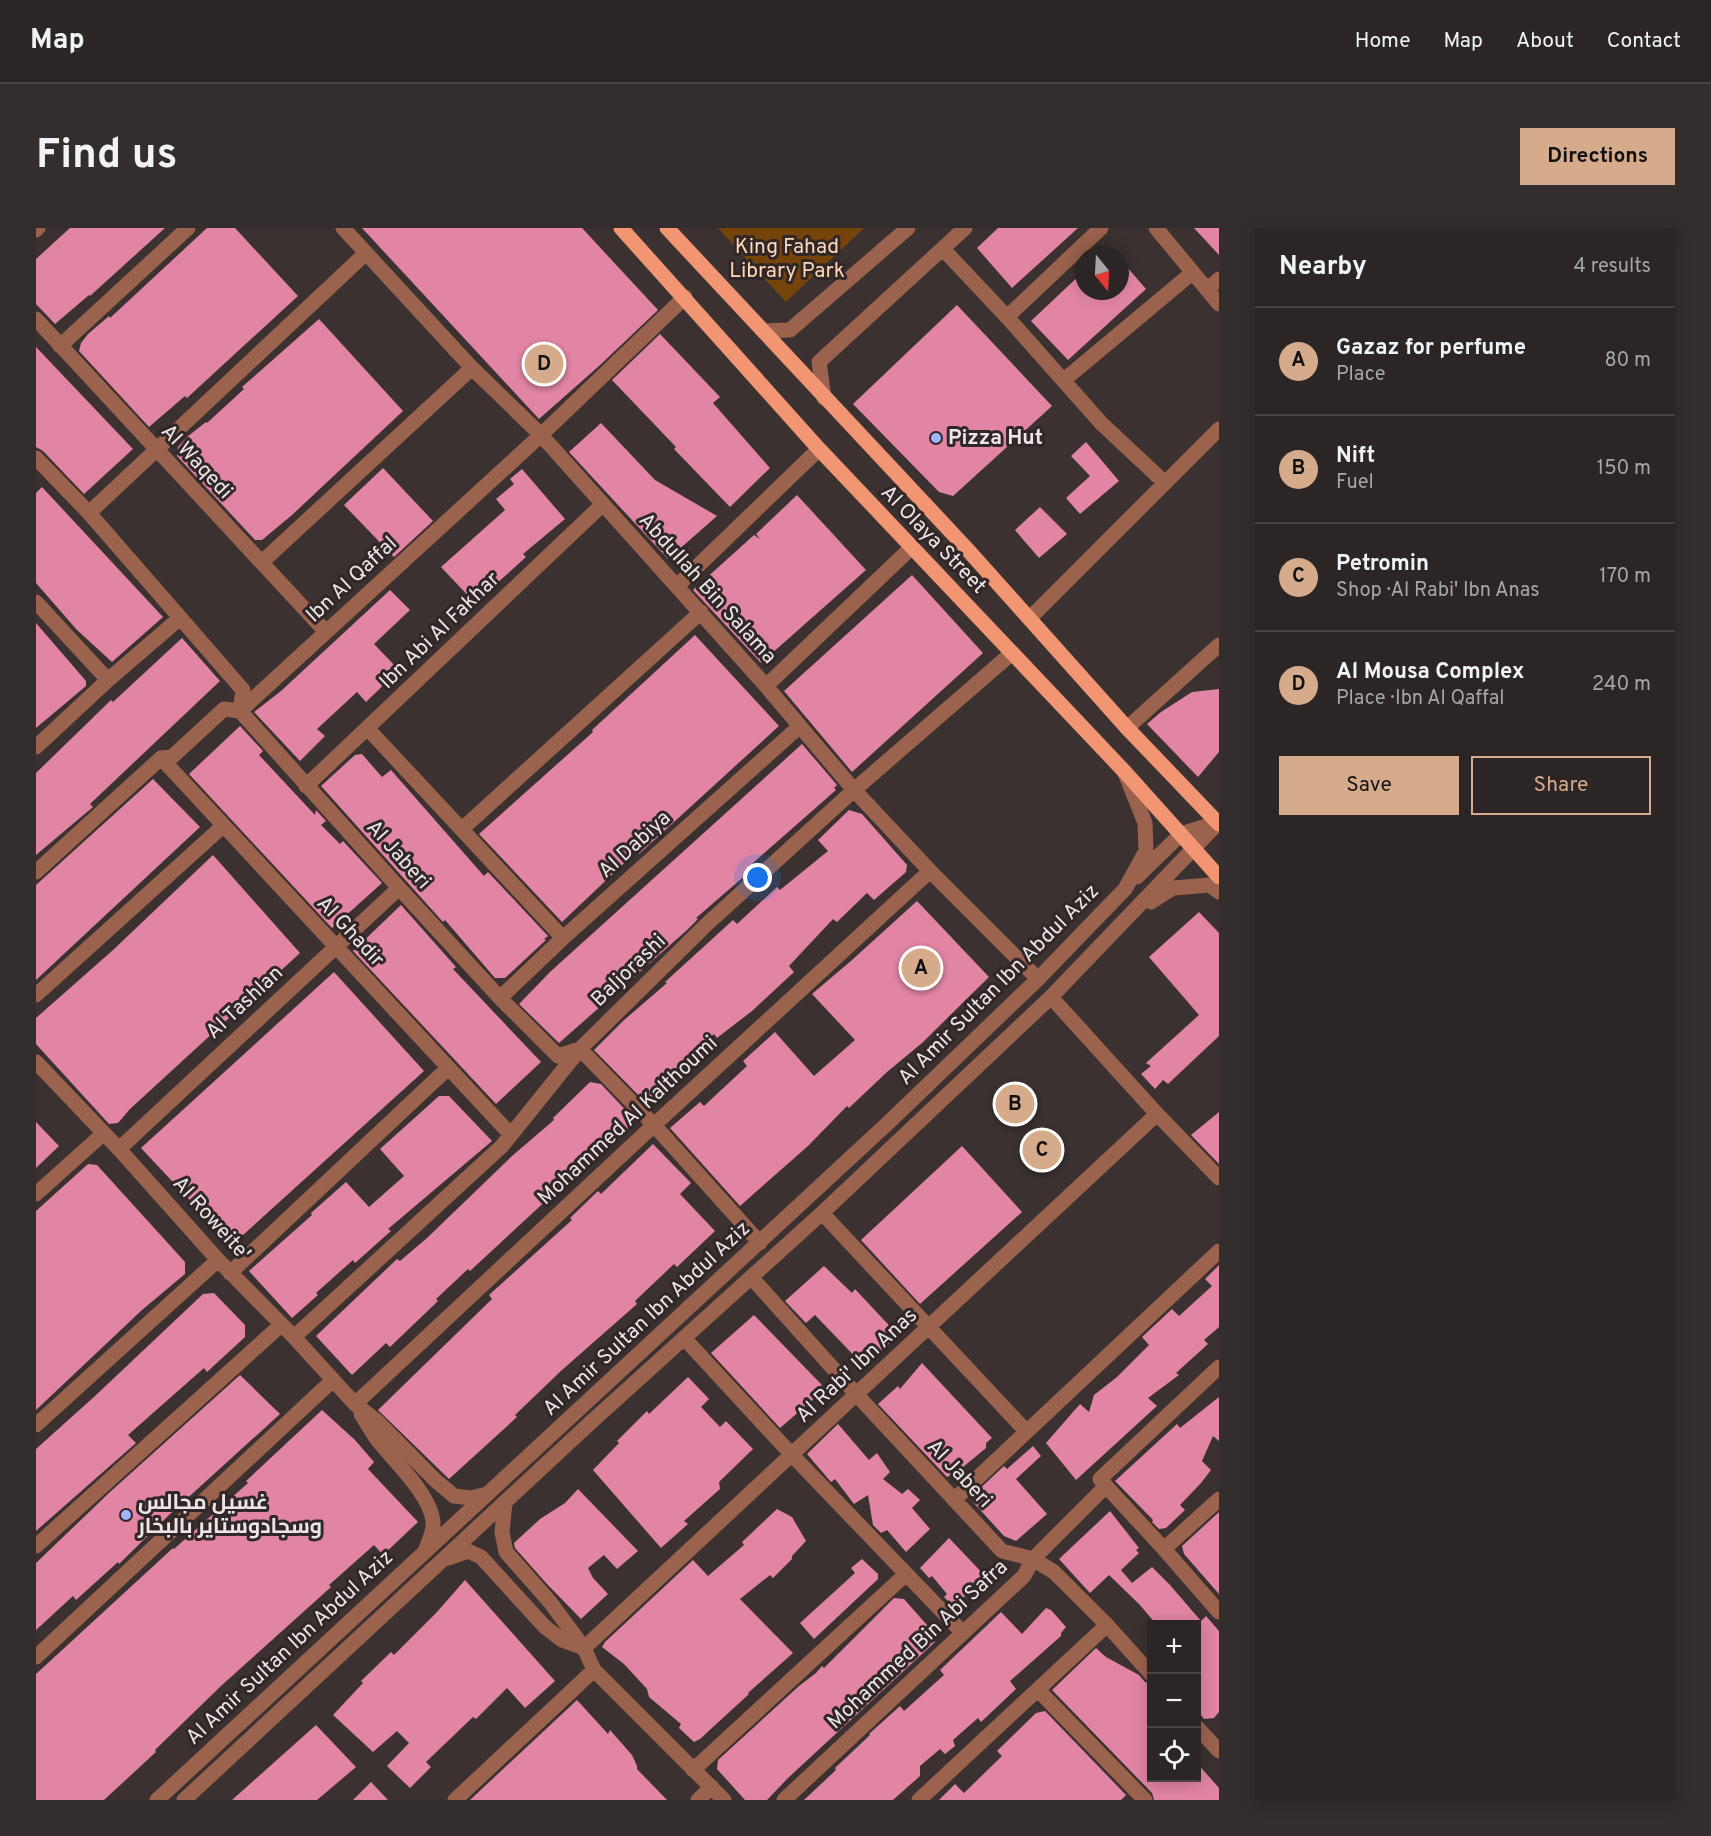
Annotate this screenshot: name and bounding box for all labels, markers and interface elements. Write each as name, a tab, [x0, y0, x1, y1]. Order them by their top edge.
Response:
text: Map	[30, 23, 85, 59]
text: Home	[1355, 28, 1411, 55]
text: Map	[1444, 28, 1483, 55]
text: About	[1516, 28, 1574, 55]
text: Contact	[1607, 28, 1681, 55]
button: Directions	[1520, 128, 1675, 185]
text: Find us	[36, 130, 177, 183]
park label: King Fahad Library Park	[729, 234, 845, 285]
north arrow	[1075, 246, 1129, 300]
text: Nearby	[1279, 251, 1367, 284]
text: 4 results	[1574, 254, 1651, 280]
text: Gazaz for perfume	[1336, 335, 1526, 362]
pin: D	[524, 342, 564, 386]
text: A	[1291, 348, 1306, 374]
text: 80 m	[1605, 348, 1651, 374]
text: Place	[1336, 362, 1386, 388]
street label: Al Waqedi	[154, 419, 238, 505]
place label: Pizza Hut	[948, 425, 1043, 452]
marker: Pizza Hut	[929, 431, 943, 445]
text: Nift	[1336, 443, 1375, 470]
text: B	[1292, 456, 1305, 482]
text: 150 m	[1597, 456, 1651, 482]
text: Fuel	[1336, 470, 1374, 496]
street label: Al Olaya Street	[874, 480, 992, 600]
street label: Abdullah Bin Salama	[632, 508, 782, 670]
street label: Ibn Al Qaffal	[301, 531, 403, 629]
text: Petromin	[1336, 551, 1429, 578]
text: C	[1292, 564, 1305, 590]
text: 170 m	[1599, 564, 1651, 590]
street label: Ibn Abi Al Fakhar	[374, 567, 506, 695]
text: Shop · Al Rabi' Ibn Anas	[1336, 578, 1540, 604]
text: Al Mousa Complex	[1336, 659, 1525, 686]
text: D	[1291, 672, 1306, 698]
text: 240 m	[1592, 672, 1651, 698]
text: Place · Ibn Al Qaffal	[1336, 686, 1504, 712]
button: Save	[1279, 756, 1459, 815]
button: Share	[1471, 756, 1651, 815]
street label: Al Dabiya	[593, 805, 677, 885]
street label: Al Jaberi	[360, 815, 436, 895]
your location	[743, 863, 772, 892]
street label: Al Amir Sultan Ibn Abdul Aziz	[892, 878, 1106, 1092]
street label: Al Ghadir	[310, 891, 390, 973]
street label: Baljorashi	[586, 929, 672, 1013]
pin: A	[902, 946, 940, 990]
street label: Al Tashlan	[201, 960, 289, 1046]
street label: Mohammed Al Kalthoumi	[532, 1030, 724, 1212]
pin: B	[996, 1082, 1034, 1126]
pin: C	[1022, 1128, 1062, 1172]
street label: Al Roweite'	[166, 1171, 256, 1267]
street label: Al Amir Sultan Ibn Abdul Aziz	[538, 1216, 756, 1422]
street label: Al Rabi' Ibn Anas	[790, 1303, 924, 1429]
street label: Al Jaberi	[920, 1434, 998, 1514]
place label: غسيل مجالس وسجادوستاير بالبخار	[137, 1490, 322, 1541]
marker: غسيل مجالس وسجادوستاير بالبخار	[119, 1508, 133, 1522]
street label: Al Amir Sultan Ibn Abdul Aziz	[181, 1545, 399, 1751]
street label: Mohammed Bin Abi Safra	[822, 1554, 1014, 1736]
map controls	[1147, 1620, 1201, 1782]
button: +	[1147, 1620, 1201, 1674]
button: −	[1147, 1674, 1201, 1728]
button: locate	[1147, 1728, 1201, 1782]

